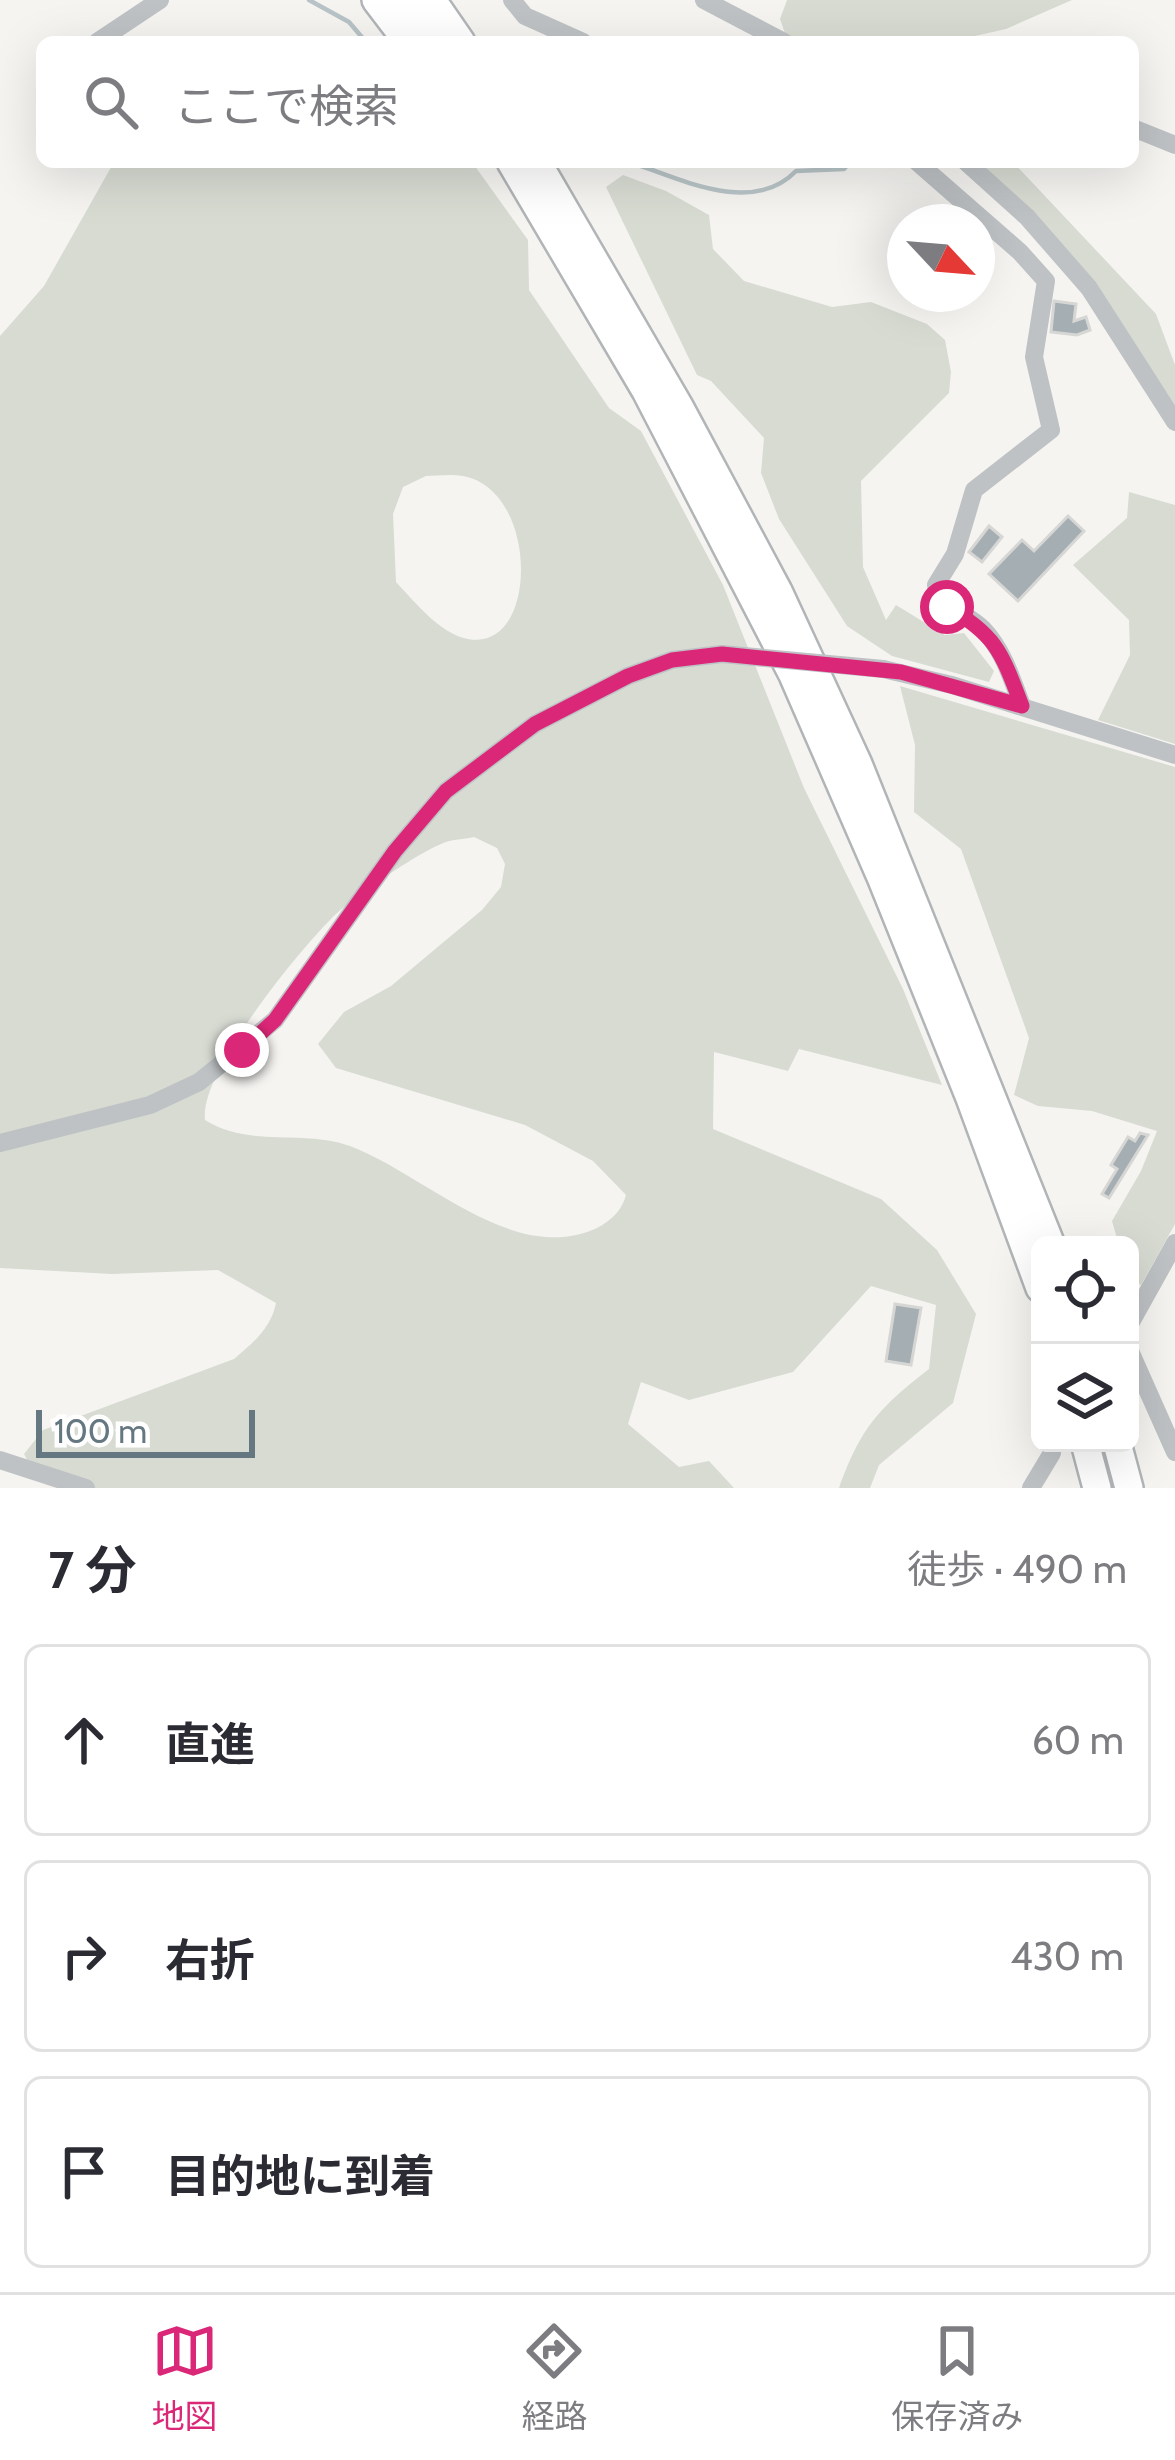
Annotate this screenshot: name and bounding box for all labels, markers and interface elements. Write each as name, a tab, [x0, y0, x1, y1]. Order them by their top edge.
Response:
search box	[36, 36, 1139, 168]
icon: search	[78, 69, 144, 135]
text: ここで検索	[174, 79, 399, 133]
north arrow	[887, 204, 995, 312]
route start	[920, 580, 974, 634]
route end	[215, 1023, 269, 1077]
map controls	[1031, 1236, 1139, 1452]
button: locate	[1031, 1236, 1139, 1344]
button: layers	[1031, 1344, 1139, 1452]
scale bar	[36, 1404, 255, 1457]
text: 100 m	[54, 1411, 147, 1451]
text: 7 分	[48, 1539, 137, 1601]
text: 徒歩 · 490 m	[907, 1545, 1127, 1593]
icon: ahead	[51, 1707, 117, 1773]
text: 60 m	[1032, 1716, 1124, 1764]
text: 直進	[165, 1717, 255, 1771]
icon: right	[51, 1923, 117, 1989]
text: 430 m	[1010, 1932, 1124, 1980]
text: 右折	[165, 1933, 255, 1987]
icon: arrive	[51, 2139, 117, 2205]
text: 目的地に到着	[165, 2149, 435, 2203]
tab: 地図	[152, 2318, 218, 2438]
tab: 経路	[521, 2318, 587, 2438]
tab: 保存済み	[891, 2318, 1023, 2438]

